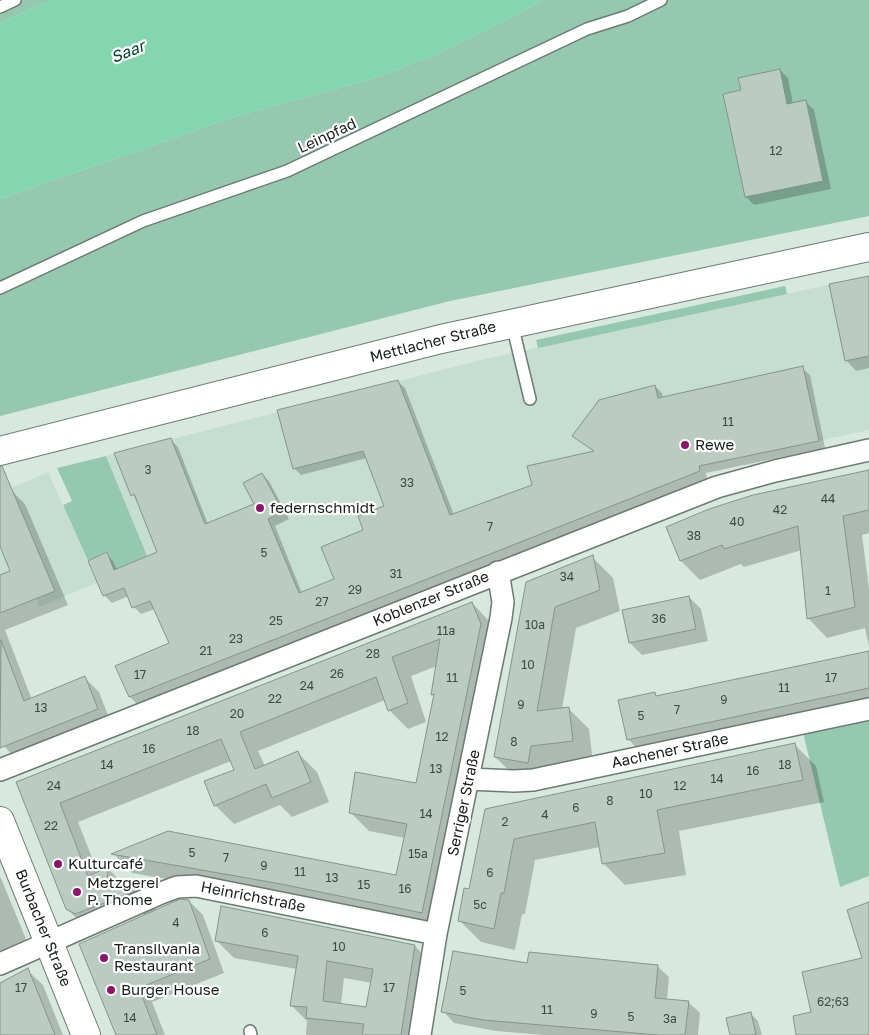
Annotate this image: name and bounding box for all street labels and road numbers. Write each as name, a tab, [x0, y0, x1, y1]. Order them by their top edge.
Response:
street label: Leinpfad	[295, 115, 359, 157]
street label: Mettlacher Straße	[368, 318, 498, 366]
street label: Koblenzer Straße	[370, 567, 492, 631]
street label: Aachener Straße	[610, 730, 730, 772]
street label: Serriger Straße	[444, 748, 484, 858]
street label: Burbacher Straße	[11, 867, 75, 989]
street label: Heinrichstraße	[199, 878, 307, 916]

